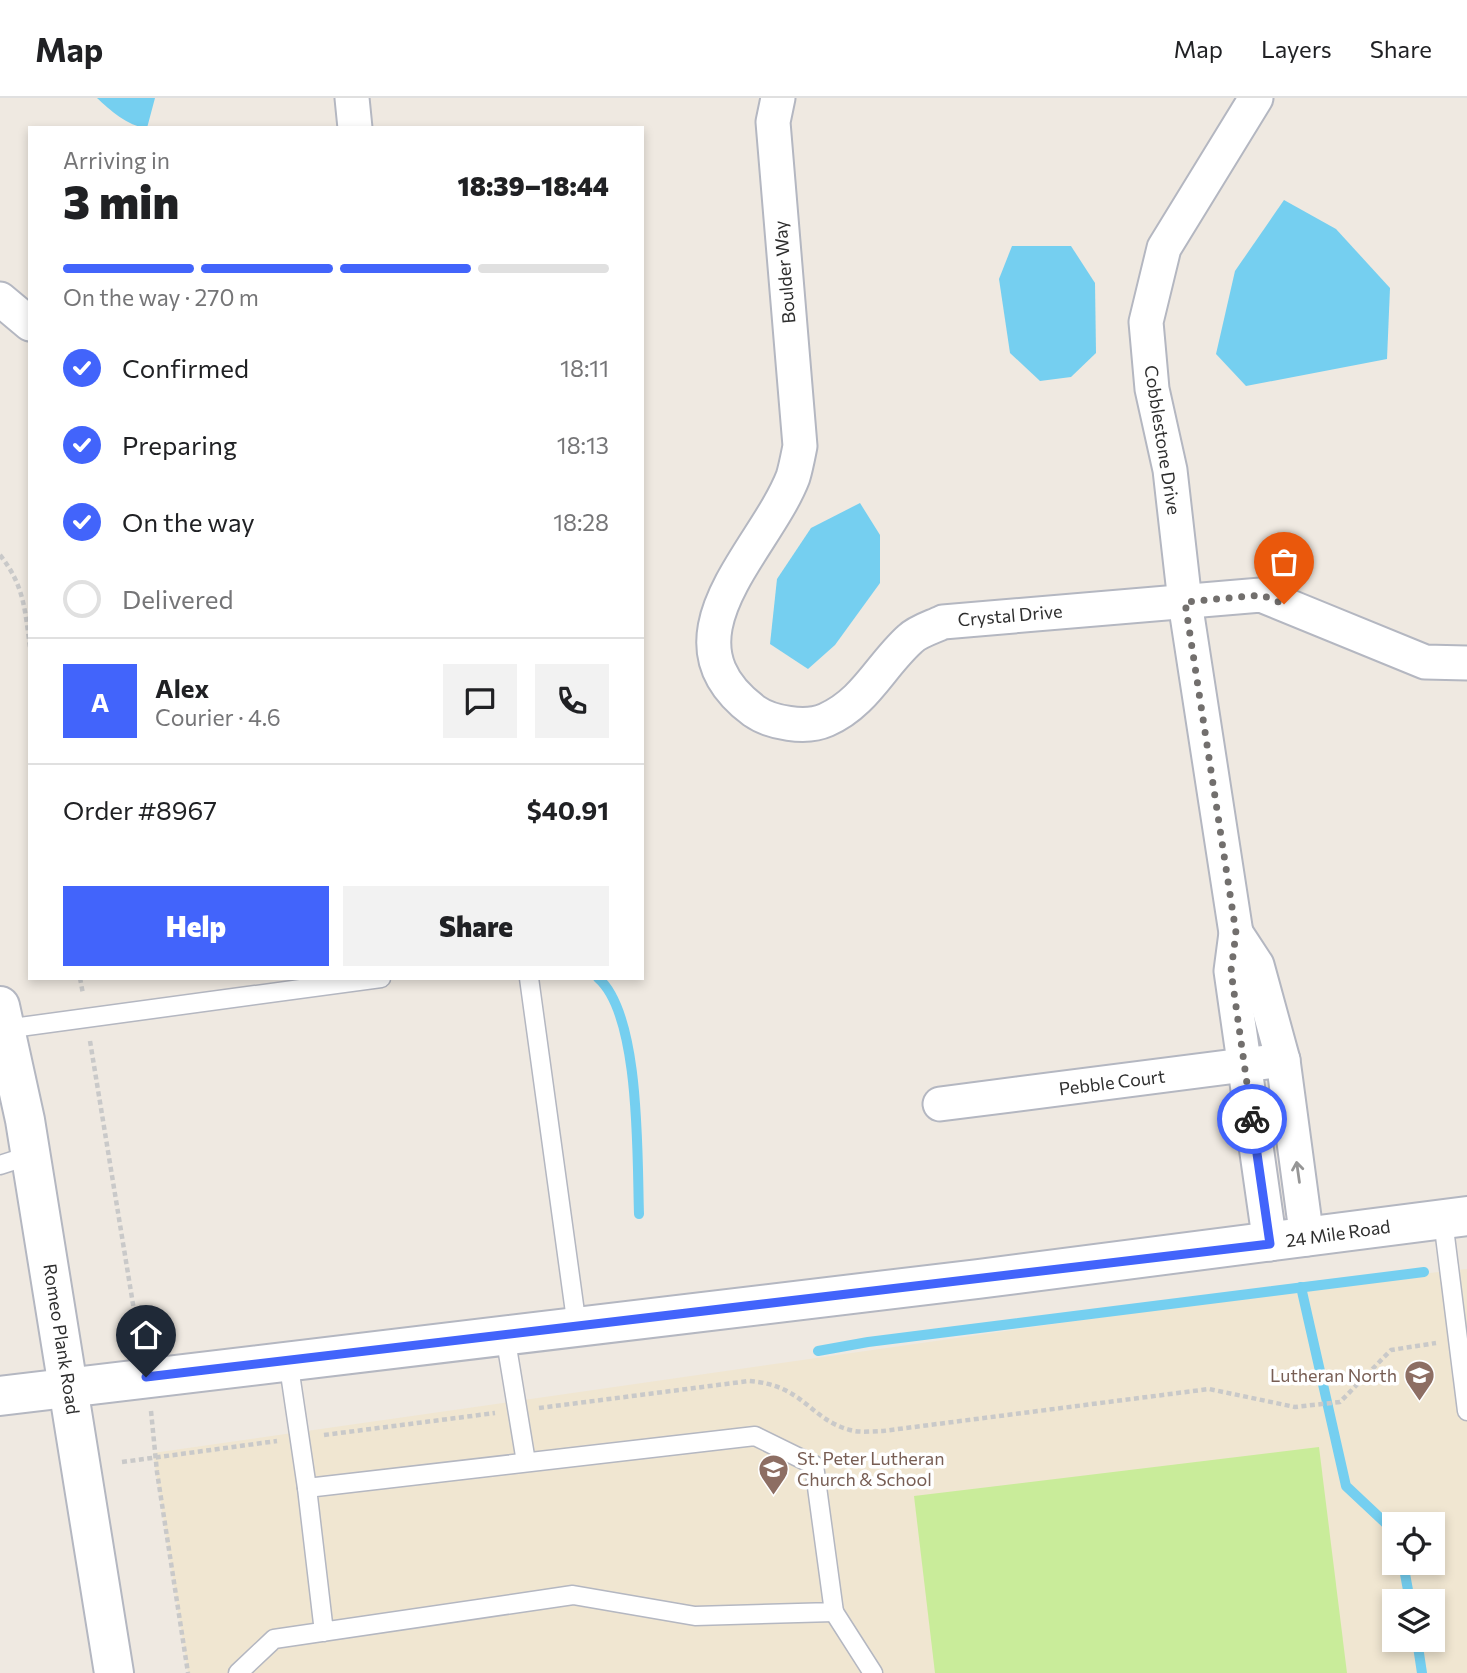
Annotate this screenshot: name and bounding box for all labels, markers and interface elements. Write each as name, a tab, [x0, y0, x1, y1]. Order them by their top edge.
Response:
text: Map	[35, 28, 103, 69]
text: Map	[1174, 34, 1223, 63]
text: Layers	[1261, 34, 1332, 63]
text: Share	[1370, 34, 1432, 63]
text: Arriving in	[63, 146, 170, 174]
text: 18:39–18:44	[458, 170, 609, 201]
text: 3 min	[63, 172, 179, 228]
street label: Boulder Way	[769, 220, 799, 325]
text: On the way · 270 m	[63, 283, 259, 311]
icon: check	[63, 349, 101, 387]
text: Confirmed	[122, 352, 249, 383]
text: 18:11	[560, 354, 609, 382]
street label: Cobblestone Drive	[1140, 363, 1186, 516]
icon: check	[63, 426, 101, 464]
text: Preparing	[122, 429, 237, 460]
text: 18:13	[557, 431, 609, 459]
icon: check	[63, 503, 101, 541]
text: On the way	[122, 506, 255, 537]
text: 18:28	[553, 508, 609, 536]
pin	[1254, 532, 1314, 604]
icon: bag	[1265, 543, 1303, 581]
text: Delivered	[122, 583, 233, 614]
street label: Crystal Drive	[957, 599, 1063, 631]
button: chat	[443, 664, 517, 738]
button: phone	[535, 664, 609, 738]
text: Alex	[155, 672, 209, 703]
text: A	[91, 686, 109, 717]
text: Courier · 4.6	[155, 703, 281, 731]
text: Order #8967	[63, 794, 217, 825]
text: $40.91	[527, 794, 609, 825]
button: Help	[63, 886, 329, 966]
button: Share	[343, 886, 609, 966]
street label: Pebble Court	[1057, 1065, 1166, 1099]
courier	[1217, 1084, 1287, 1154]
icon: bike	[1233, 1100, 1271, 1138]
one-way arrow	[1291, 1161, 1304, 1183]
street label: 24 Mile Road	[1284, 1215, 1392, 1251]
street label: Romeo Plank Road	[39, 1262, 85, 1416]
pin	[116, 1305, 176, 1377]
icon: home	[127, 1316, 165, 1354]
school or university icon: Lutheran North	[1403, 1359, 1437, 1403]
place label: Lutheran North	[1270, 1364, 1397, 1386]
place label: St. Peter Lutheran Church & School	[797, 1447, 944, 1490]
school or university icon: St. Peter Lutheran Church & School	[757, 1452, 791, 1496]
map controls	[1382, 1512, 1445, 1652]
button: locate	[1382, 1512, 1445, 1575]
button: layers	[1382, 1589, 1445, 1652]

